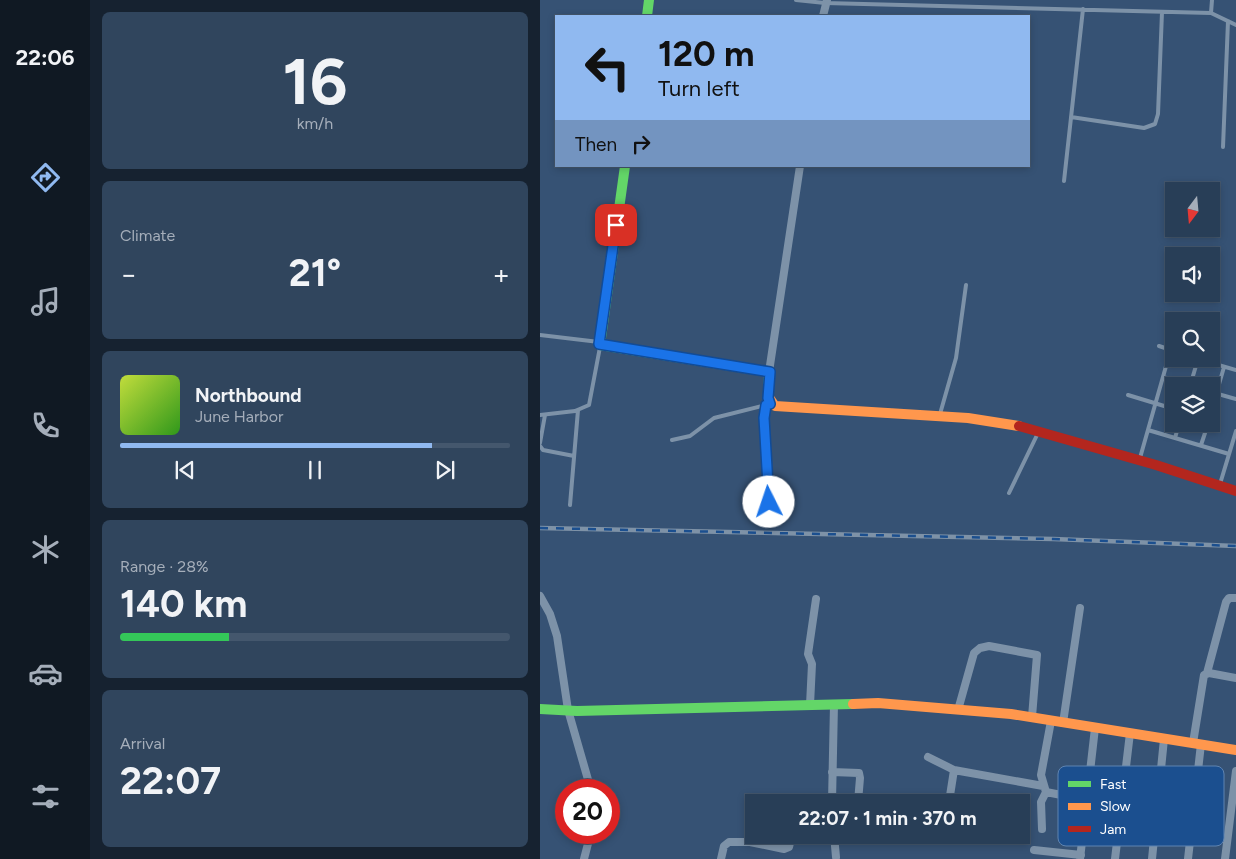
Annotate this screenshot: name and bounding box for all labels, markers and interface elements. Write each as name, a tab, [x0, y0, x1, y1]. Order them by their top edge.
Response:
text: 120 m	[658, 33, 755, 75]
icon: left	[575, 35, 640, 100]
text: 16	[282, 42, 348, 120]
text: 22:06	[15, 44, 75, 71]
text: Turn left	[658, 75, 740, 102]
text: km/h	[297, 114, 333, 133]
icon: right	[627, 130, 655, 158]
text: Then	[575, 133, 617, 156]
icon: directions	[28, 160, 63, 195]
north arrow	[1165, 182, 1220, 238]
map controls	[1165, 182, 1220, 432]
pin	[595, 204, 637, 246]
icon: arrive	[602, 211, 630, 239]
text: Climate	[120, 226, 175, 245]
button: sound	[1165, 247, 1220, 302]
text: 21°	[289, 250, 341, 296]
text: −	[120, 257, 137, 291]
text: +	[493, 257, 510, 291]
icon: music	[28, 284, 63, 319]
button: search	[1165, 312, 1220, 367]
button: layers	[1165, 377, 1220, 432]
text: Northbound	[195, 384, 302, 407]
text: June Harbor	[195, 407, 283, 426]
icon: phone	[28, 408, 63, 443]
icon: previous	[171, 456, 199, 484]
icon: pause	[301, 456, 329, 484]
icon: next	[431, 456, 459, 484]
position arrow	[742, 475, 794, 527]
icon: climate	[28, 532, 63, 567]
text: Range · 28%	[120, 557, 209, 576]
text: 140 km	[120, 581, 247, 627]
icon: car	[28, 656, 63, 691]
text: Arrival	[120, 734, 165, 753]
text: 22:07	[120, 758, 221, 804]
legend	[1058, 766, 1224, 846]
text: Fast	[1100, 776, 1126, 793]
icon: filters	[28, 779, 63, 814]
speed limit sign: 20	[555, 779, 620, 844]
text: Slow	[1100, 798, 1131, 815]
text: 22:07 · 1 min · 370 m	[799, 807, 976, 830]
text: Jam	[1100, 821, 1126, 838]

